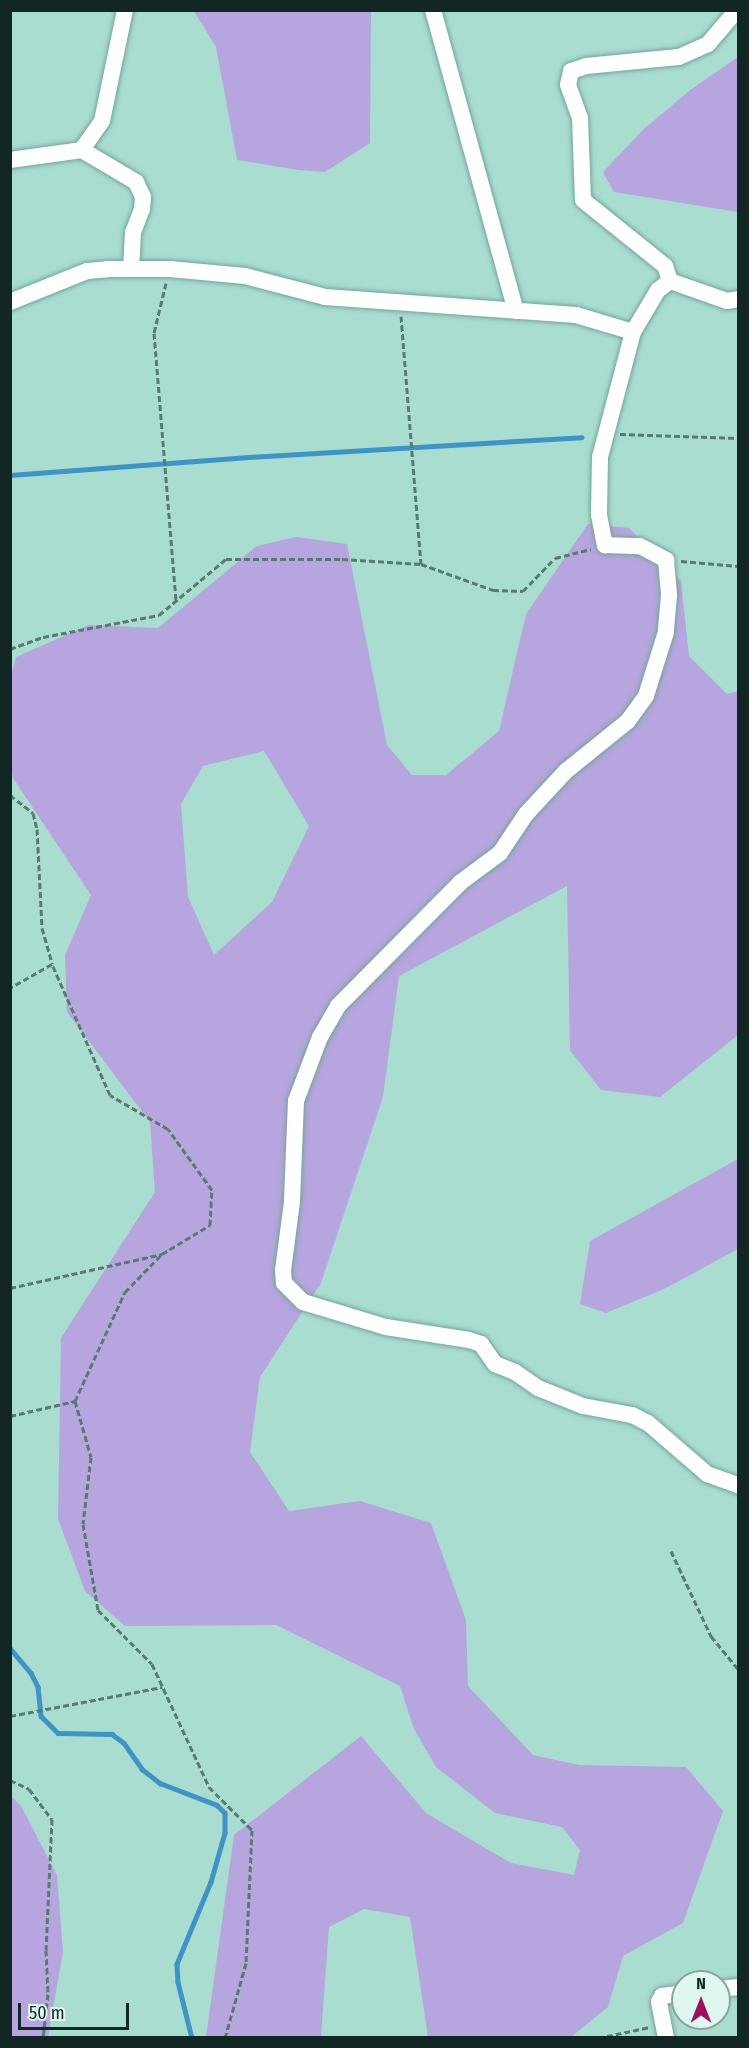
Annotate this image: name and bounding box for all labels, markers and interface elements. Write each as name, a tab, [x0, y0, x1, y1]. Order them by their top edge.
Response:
north arrow	[671, 1970, 731, 2030]
text: N	[696, 1974, 706, 1993]
scale bar	[21, 1991, 132, 2029]
text: 50 m	[29, 2002, 65, 2024]

